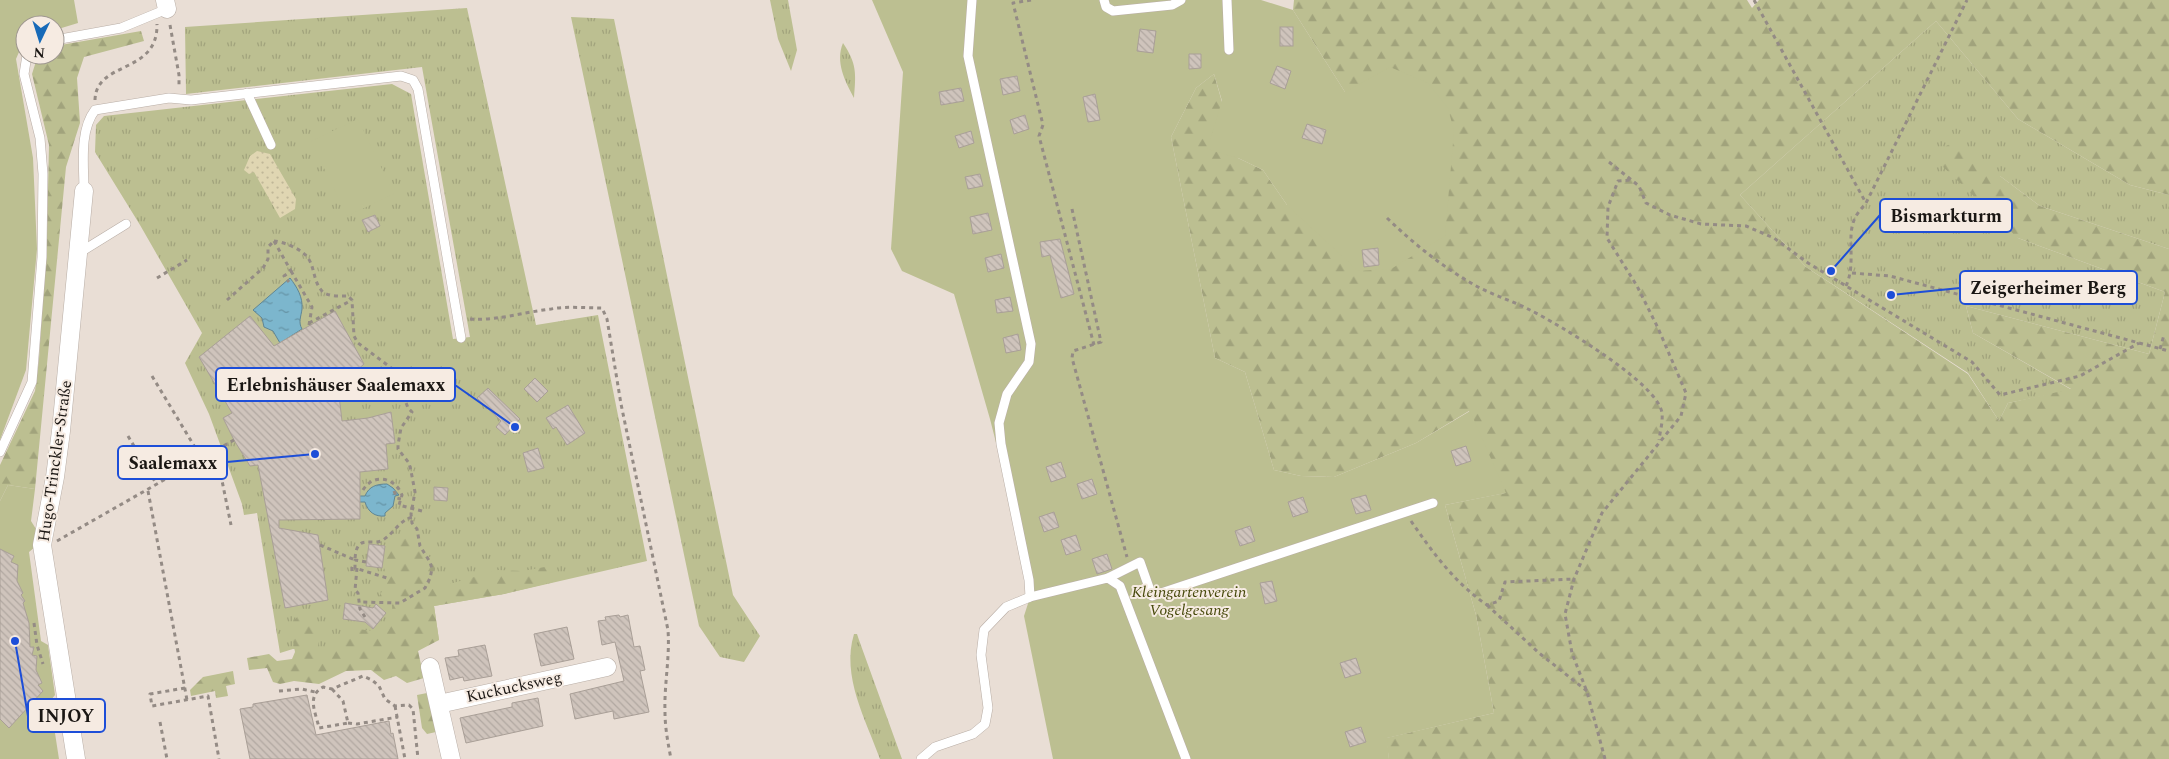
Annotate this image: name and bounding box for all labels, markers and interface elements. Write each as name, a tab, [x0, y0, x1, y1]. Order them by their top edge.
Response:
north arrow	[15, 15, 65, 65]
text: N	[33, 42, 46, 63]
callout: Bismarkturm	[1880, 199, 2012, 232]
text: Bismarkturm	[1890, 203, 2002, 230]
callout: Zeigerheimer Berg	[1960, 271, 2137, 304]
text: Zeigerheimer Berg	[1970, 275, 2126, 302]
callout: Erlebnishäuser Saalemaxx	[216, 368, 455, 401]
text: Erlebnishäuser Saalemaxx	[227, 372, 446, 399]
street label: Hugo-Trinckler-Straße	[32, 379, 78, 543]
callout: Saalemaxx	[118, 446, 227, 479]
text: Saalemaxx	[129, 450, 218, 477]
park label: Kleingartenverein Vogelgesang	[1132, 580, 1247, 622]
street label: Kuckucksweg	[464, 665, 564, 709]
callout: INJOY	[28, 699, 105, 732]
text: INJOY	[38, 703, 95, 730]

